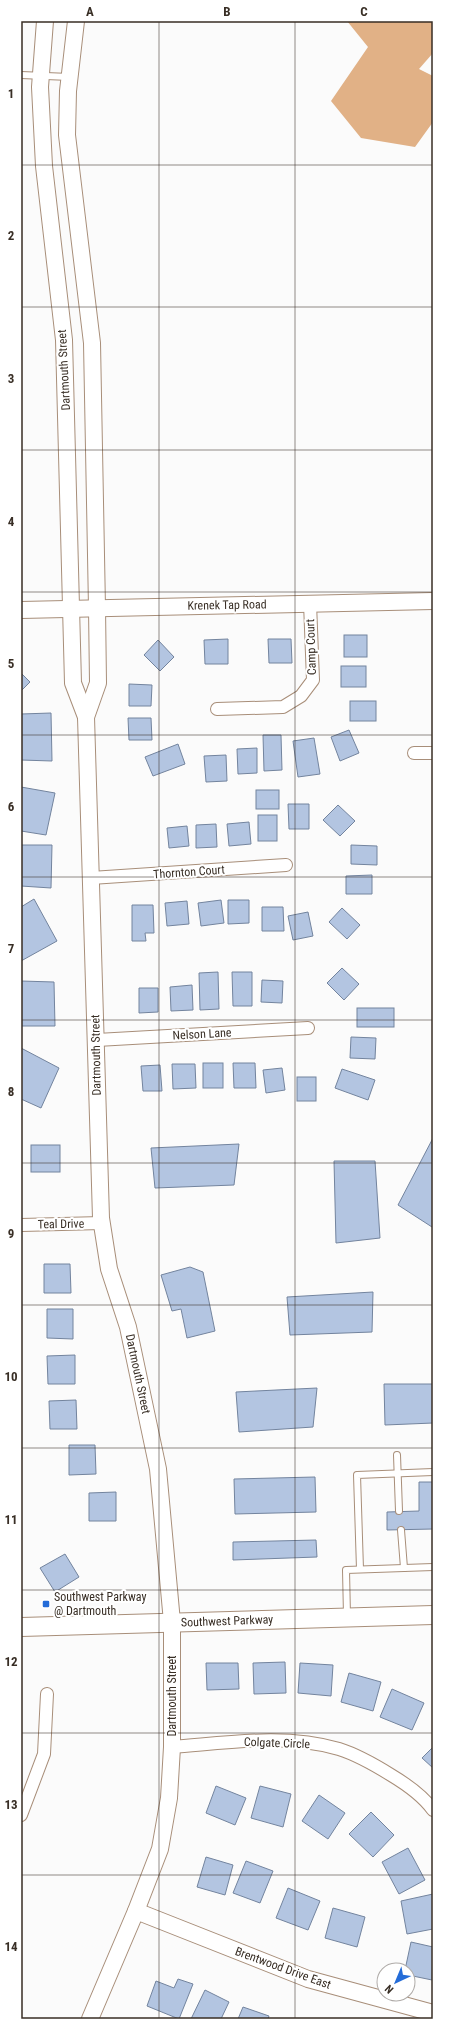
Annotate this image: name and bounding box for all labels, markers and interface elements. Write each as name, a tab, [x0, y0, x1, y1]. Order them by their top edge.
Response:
text: A	[86, 4, 94, 19]
text: B	[223, 4, 231, 19]
text: C	[360, 4, 368, 19]
text: 1	[8, 86, 14, 101]
text: 2	[8, 228, 15, 243]
street label: Dartmouth Street	[55, 329, 73, 411]
text: 3	[8, 371, 14, 386]
text: 4	[8, 514, 15, 529]
street label: Krenek Tap Road	[187, 597, 267, 613]
street label: Camp Court	[303, 618, 319, 675]
text: 5	[8, 656, 15, 671]
text: 6	[8, 799, 15, 814]
street label: Thornton Court	[153, 862, 226, 881]
text: 7	[8, 941, 15, 956]
street label: Dartmouth Street	[88, 1014, 104, 1096]
street label: Nelson Lane	[172, 1025, 232, 1043]
text: 8	[8, 1084, 14, 1099]
street label: Teal Drive	[38, 1217, 85, 1231]
text: 9	[8, 1226, 14, 1241]
street label: Dartmouth Street	[123, 1333, 153, 1416]
text: 10	[4, 1369, 18, 1384]
text: 11	[4, 1512, 18, 1527]
place label: Southwest Parkway @ Dartmouth	[54, 1590, 146, 1618]
marker: Southwest Parkway @ Dartmouth	[41, 1599, 51, 1609]
street label: Southwest Parkway	[181, 1612, 273, 1630]
text: 12	[4, 1654, 18, 1669]
street label: Dartmouth Street	[165, 1655, 179, 1737]
street label: Colgate Circle	[244, 1735, 311, 1751]
text: 13	[4, 1797, 18, 1812]
text: 14	[4, 1939, 18, 1954]
street label: Brentwood Drive East	[233, 1944, 333, 1992]
north arrow	[376, 1962, 416, 2002]
text: N	[382, 1982, 396, 1996]

